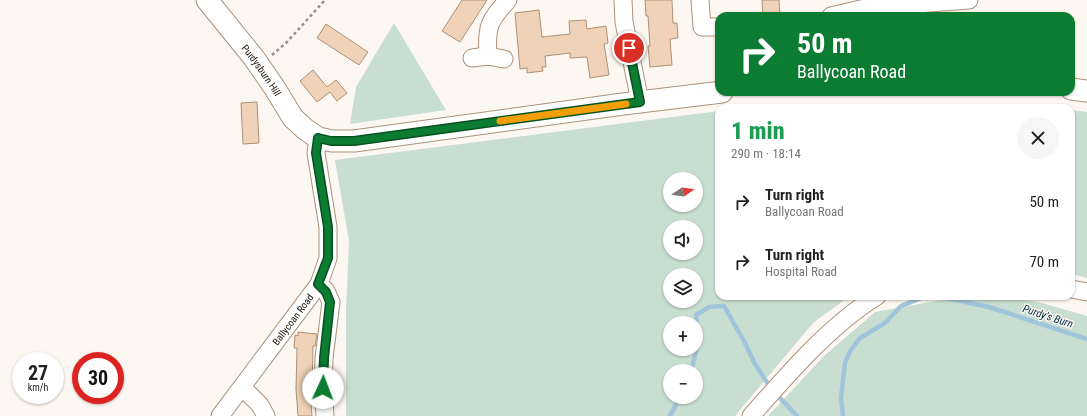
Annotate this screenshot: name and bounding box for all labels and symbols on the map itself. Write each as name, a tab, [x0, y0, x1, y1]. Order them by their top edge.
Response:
pin	[612, 31, 646, 65]
street label: Purdysburn Hill	[239, 43, 283, 98]
north arrow	[663, 172, 703, 212]
street label: Ballycoan Road	[270, 292, 316, 347]
water label: Purdy's Burn	[1021, 302, 1075, 331]
speed limit sign: 30	[72, 352, 124, 404]
position arrow	[302, 367, 344, 409]

